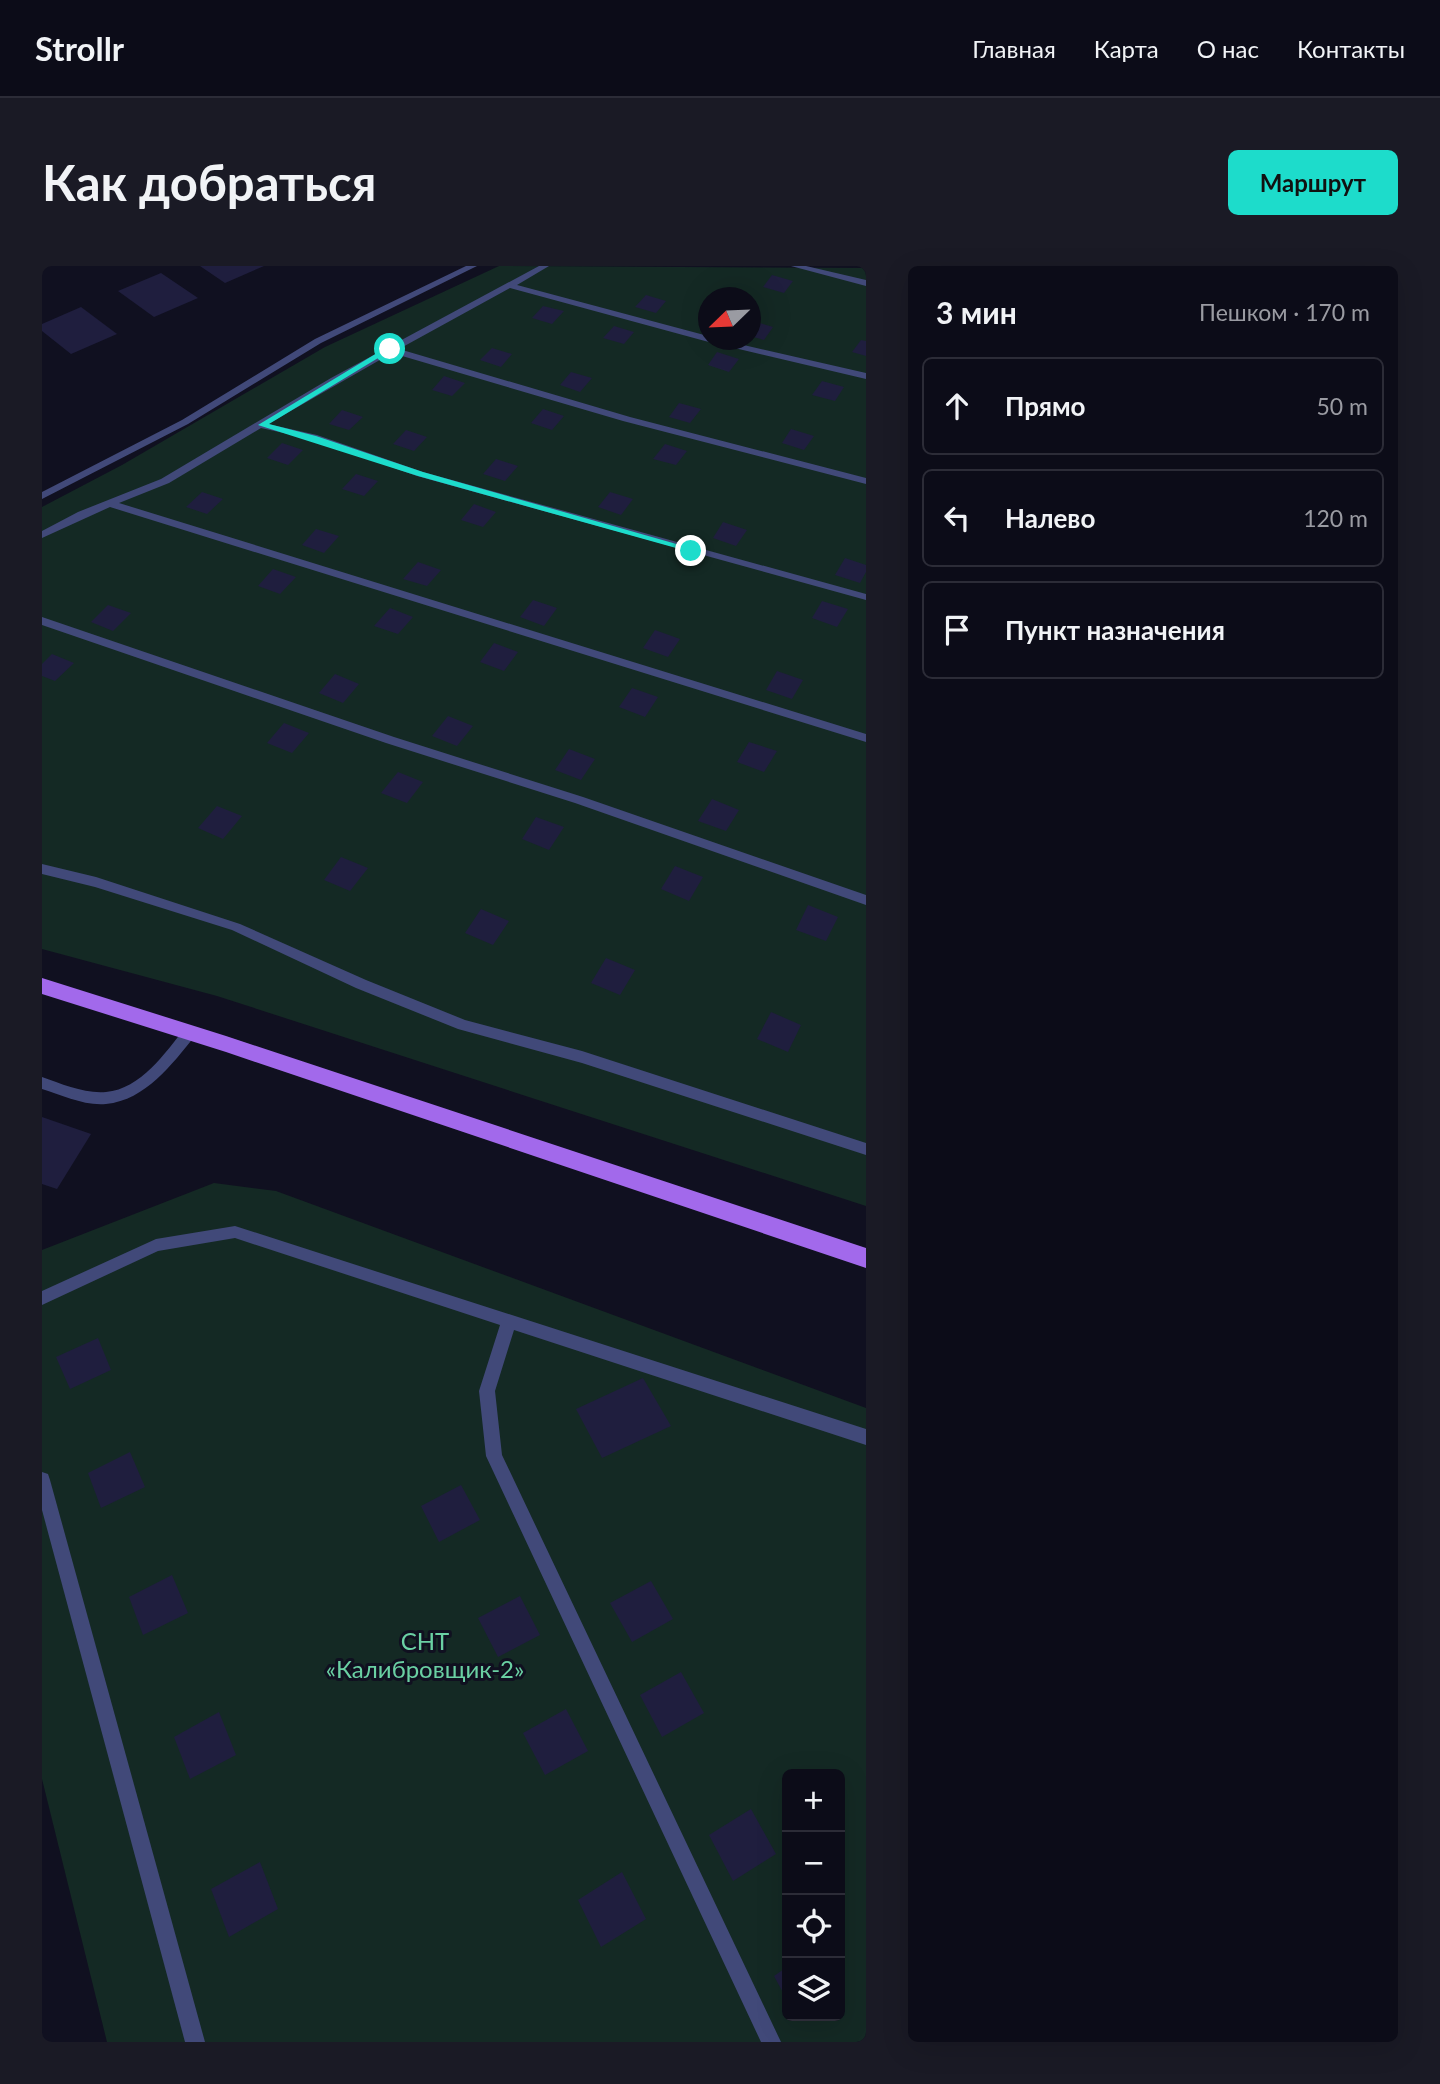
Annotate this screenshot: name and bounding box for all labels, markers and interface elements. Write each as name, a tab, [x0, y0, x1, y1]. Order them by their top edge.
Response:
text: Strollr	[35, 28, 124, 68]
text: Главная	[972, 34, 1056, 63]
text: Карта	[1094, 34, 1159, 63]
text: О нас	[1197, 34, 1259, 63]
text: Контакты	[1297, 34, 1405, 63]
button: Маршрут	[1228, 150, 1398, 215]
text: Как добраться	[42, 153, 376, 211]
north arrow	[698, 287, 761, 350]
text: 3 мин	[936, 294, 1017, 330]
text: Пешком · 170 m	[1199, 298, 1370, 326]
route start	[374, 333, 405, 364]
icon: ahead	[938, 387, 976, 425]
text: Прямо	[1005, 390, 1086, 422]
text: 50 m	[1317, 392, 1368, 420]
icon: left	[938, 499, 976, 537]
text: Налево	[1005, 502, 1095, 534]
text: 120 m	[1303, 504, 1368, 532]
route end	[675, 535, 706, 566]
icon: arrive	[938, 611, 976, 649]
text: Пункт назначения	[1005, 614, 1225, 646]
park label: СНТ «Калибровщик-2»	[326, 1626, 524, 1683]
map controls	[782, 1769, 845, 2021]
button: +	[782, 1769, 845, 1832]
button: −	[782, 1832, 845, 1895]
button: locate	[782, 1895, 845, 1958]
button: layers	[782, 1958, 845, 2021]

